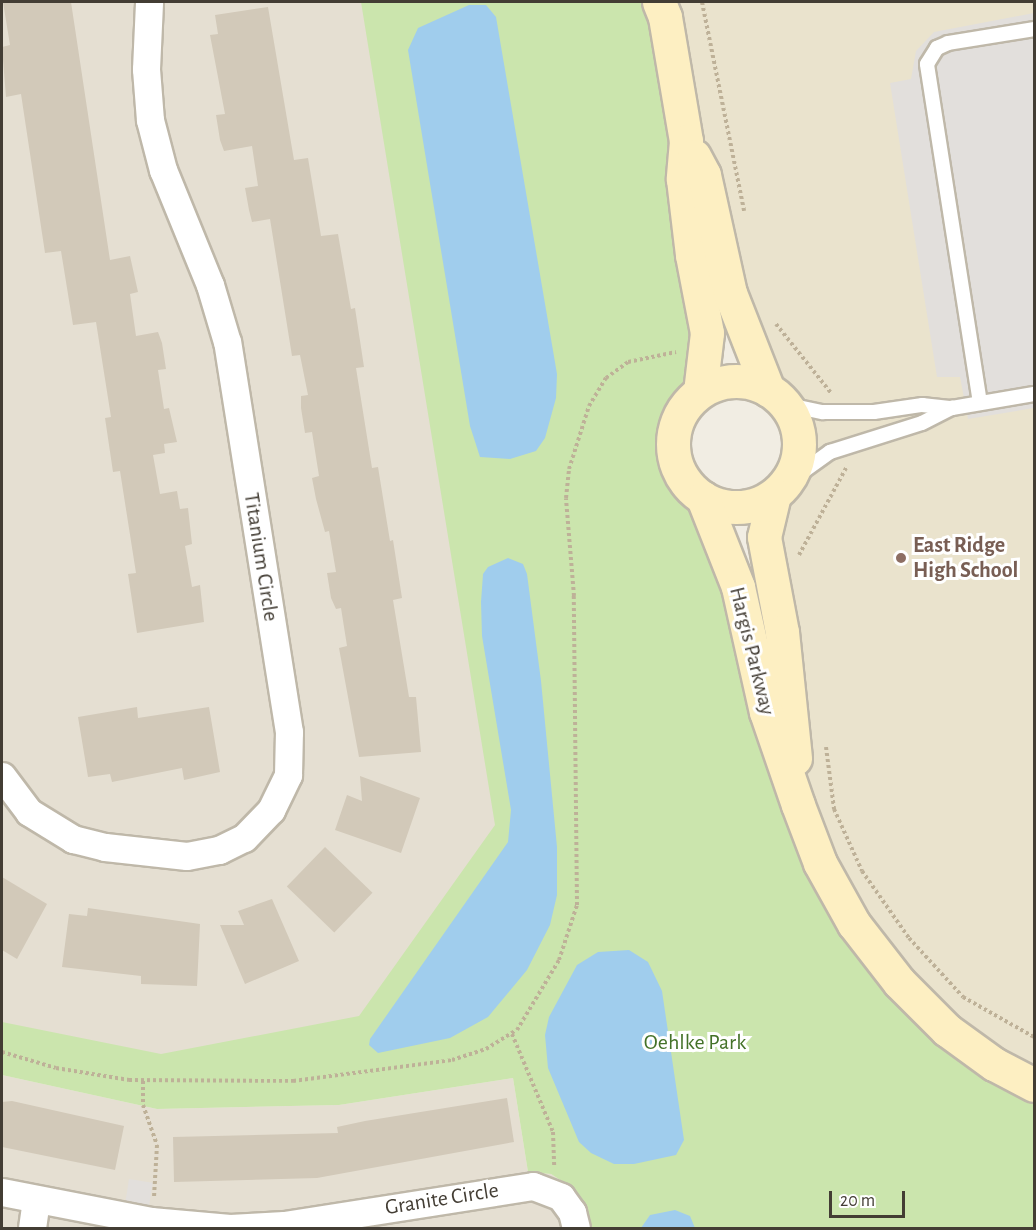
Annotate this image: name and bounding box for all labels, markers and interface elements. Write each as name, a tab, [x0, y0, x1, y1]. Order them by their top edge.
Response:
street label: Titanium Circle	[238, 491, 284, 623]
place label: East Ridge High School	[913, 532, 1018, 584]
marker: East Ridge High School	[894, 551, 908, 565]
street label: Hargis Parkway	[723, 584, 781, 718]
park label: Oehlke Park	[644, 1030, 746, 1056]
street label: Granite Circle	[383, 1177, 501, 1221]
scale bar	[832, 1179, 908, 1217]
text: 20 m	[840, 1192, 875, 1210]

